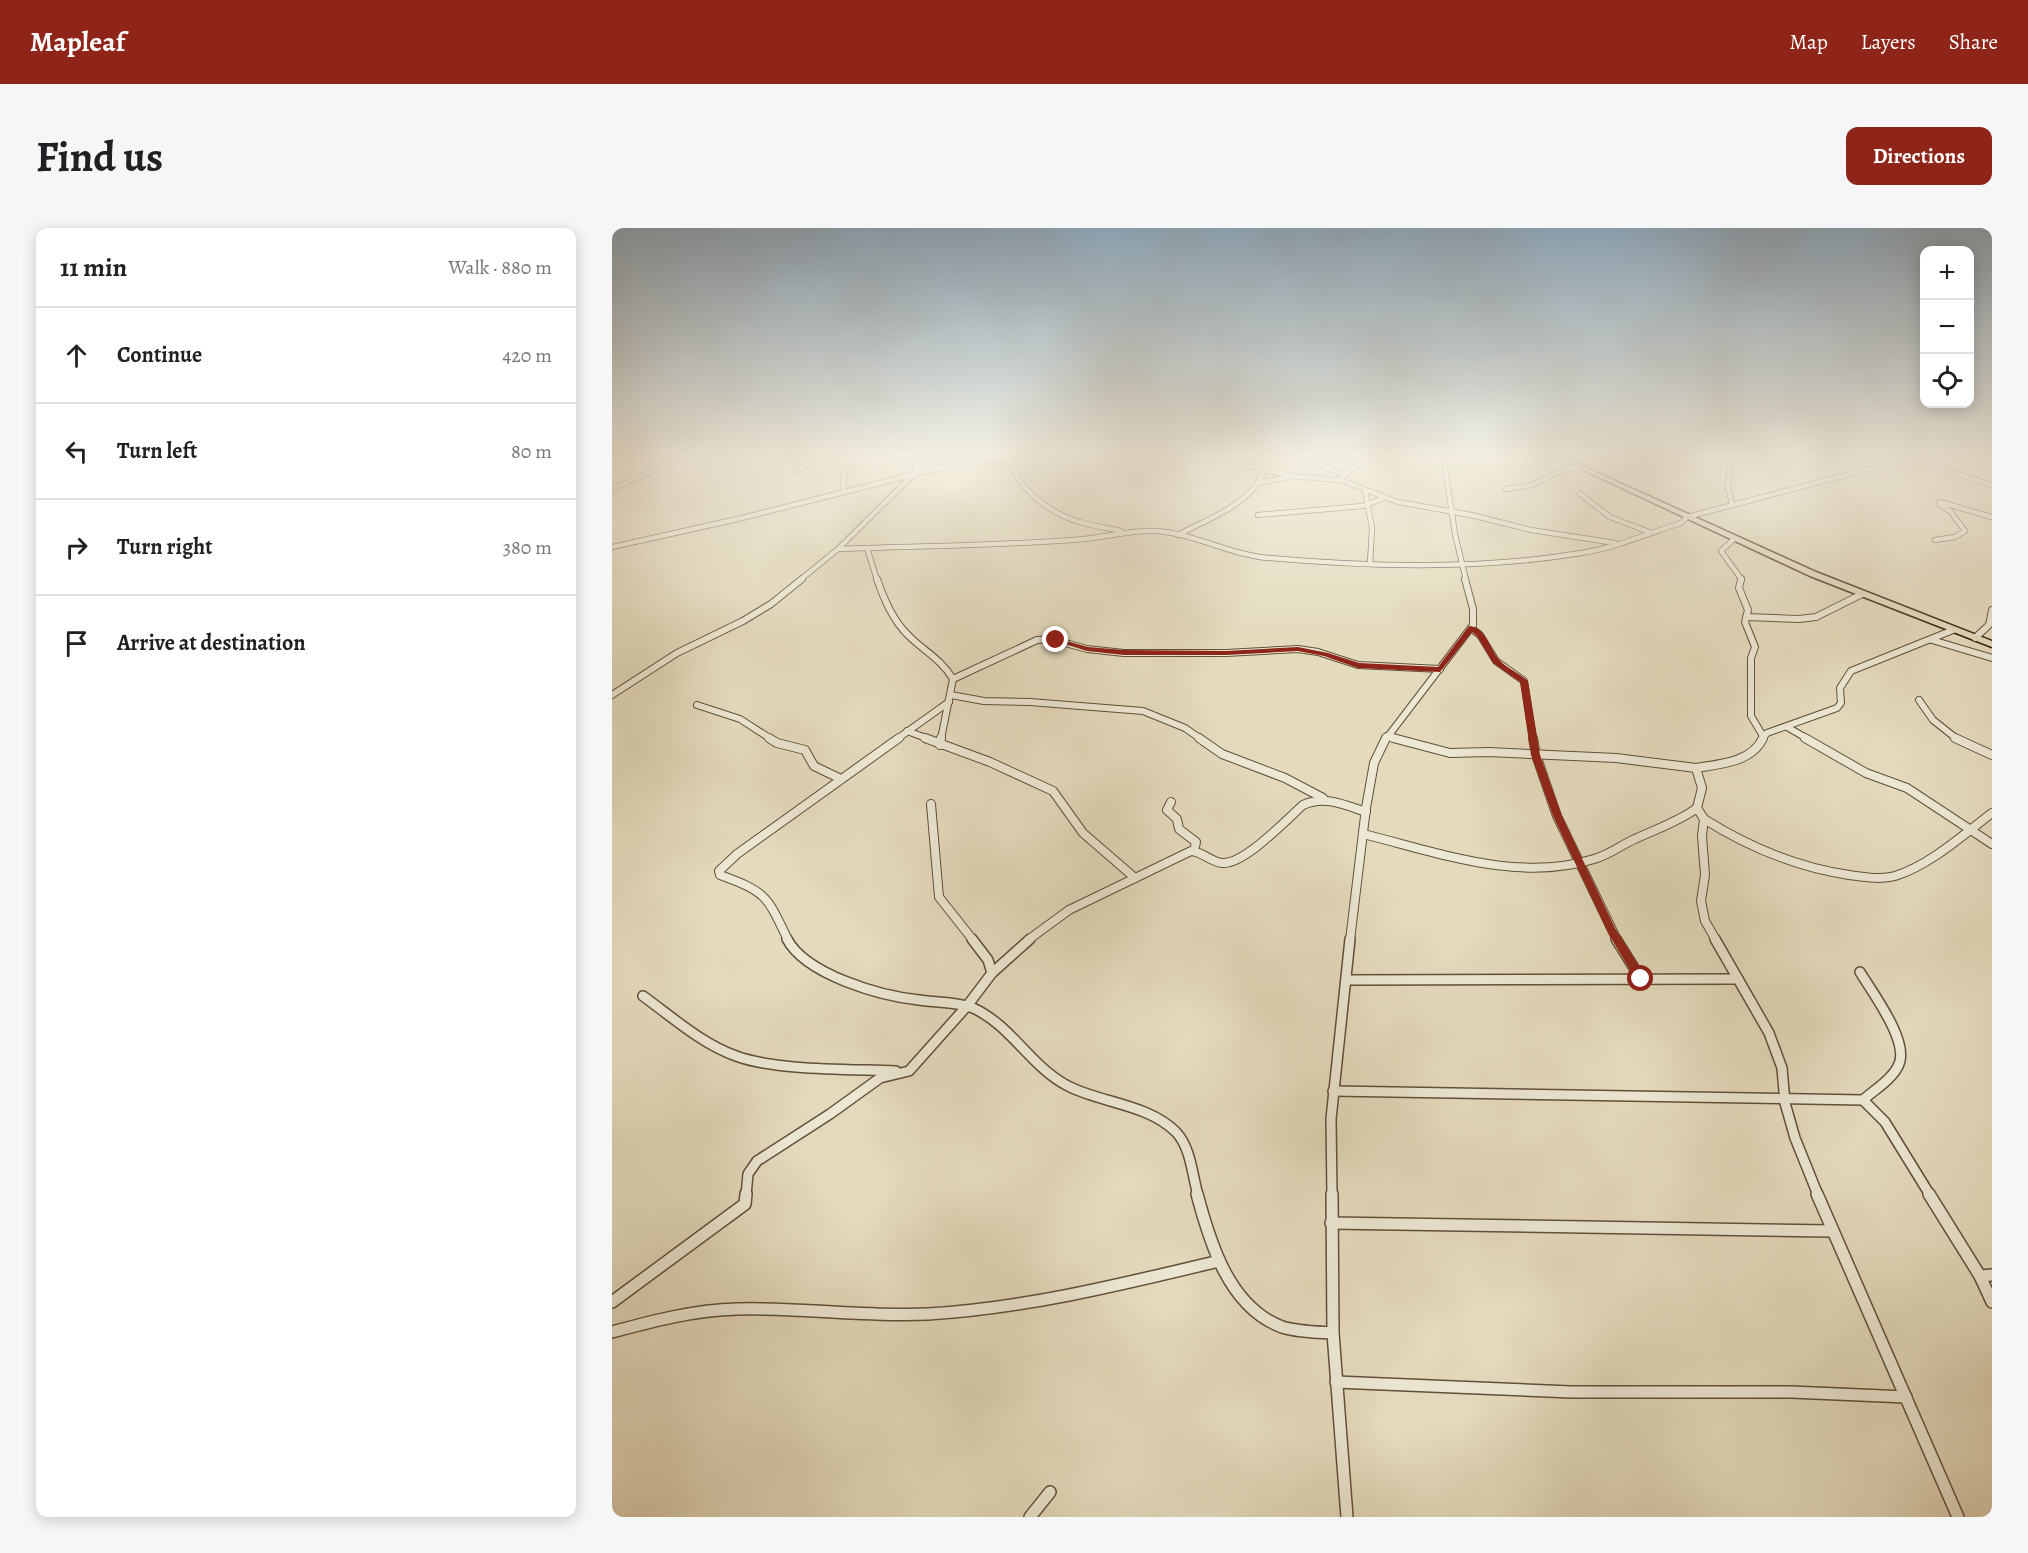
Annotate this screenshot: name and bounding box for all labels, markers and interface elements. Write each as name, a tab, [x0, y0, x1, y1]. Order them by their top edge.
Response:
text: Mapleaf	[30, 23, 125, 61]
text: Map	[1789, 28, 1828, 56]
text: Layers	[1861, 28, 1916, 56]
text: Share	[1949, 28, 1998, 56]
button: Directions	[1846, 127, 1992, 185]
text: Find us	[36, 128, 163, 185]
map controls	[1920, 246, 1974, 408]
button: +	[1920, 246, 1974, 300]
text: 11 min	[60, 250, 127, 285]
text: Walk · 880 m	[448, 254, 552, 281]
button: −	[1920, 300, 1974, 354]
icon: ahead	[60, 339, 93, 372]
text: Continue	[117, 340, 202, 370]
text: 420 m	[502, 342, 552, 369]
button: locate	[1920, 354, 1974, 408]
icon: left	[60, 435, 93, 468]
text: Turn left	[117, 436, 197, 466]
text: 80 m	[511, 438, 552, 465]
icon: right	[60, 531, 93, 564]
text: Turn right	[117, 532, 213, 562]
text: 380 m	[503, 534, 552, 561]
route end	[1042, 626, 1068, 652]
icon: arrive	[60, 627, 93, 660]
text: Arrive at destination	[117, 628, 306, 658]
route start	[1627, 965, 1653, 991]

